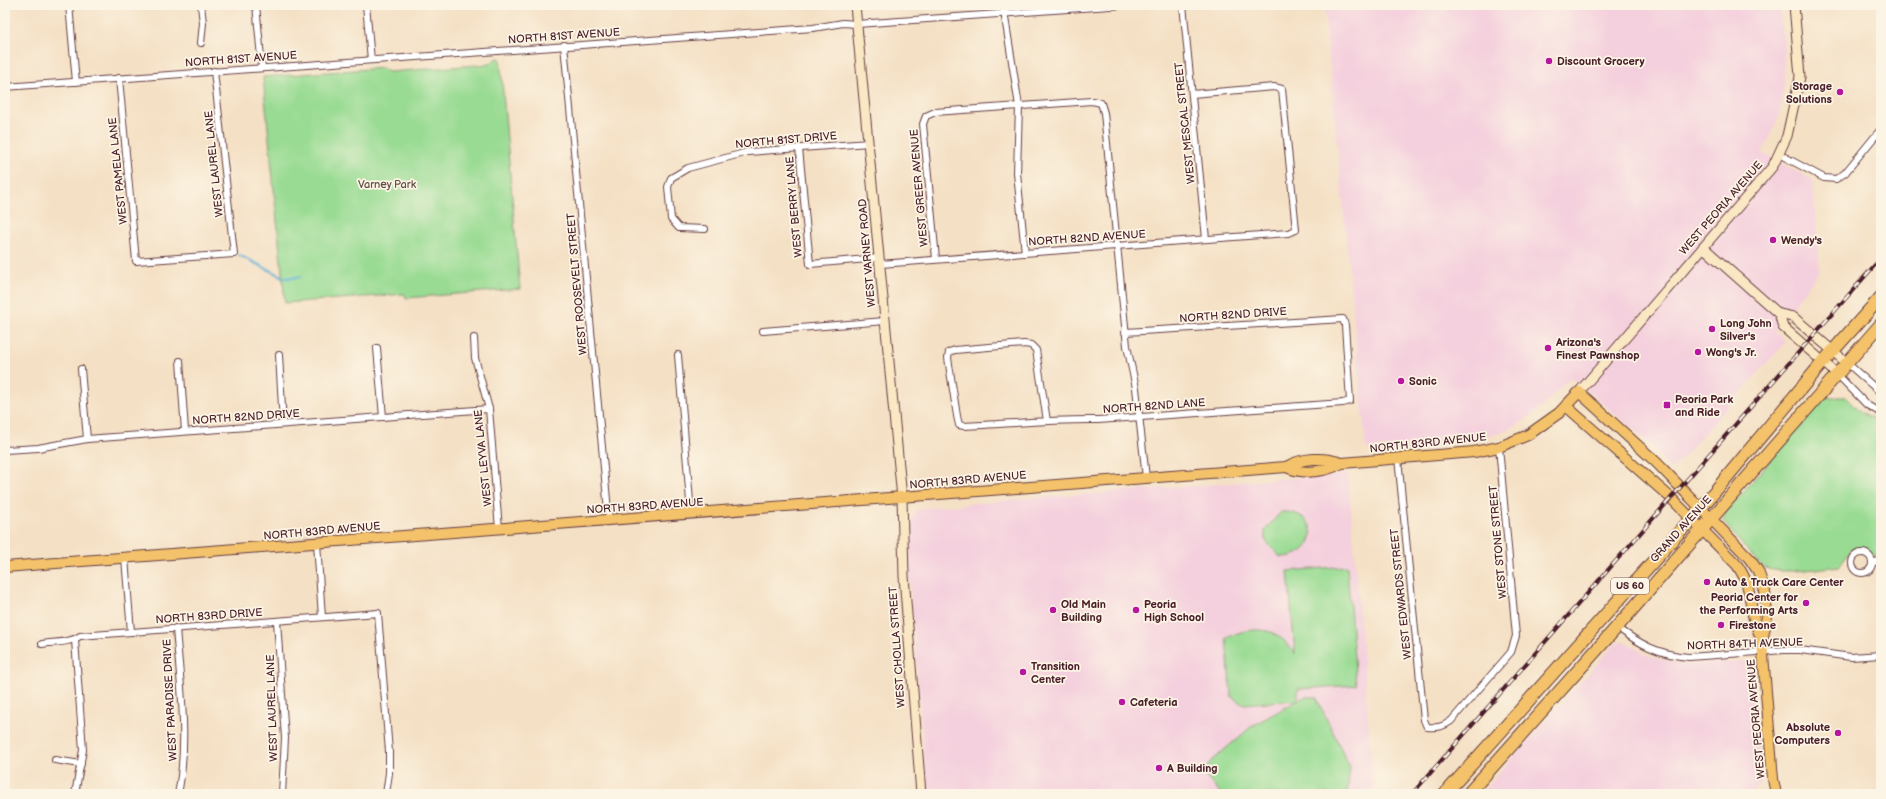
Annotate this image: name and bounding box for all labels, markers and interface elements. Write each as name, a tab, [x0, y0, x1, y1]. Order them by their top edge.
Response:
street label: NORTH 81ST AVENUE	[508, 26, 620, 46]
street label: NORTH 81ST AVENUE	[185, 49, 297, 69]
place label: Discount Grocery	[1557, 55, 1644, 68]
marker: Discount Grocery	[1544, 56, 1554, 66]
street label: WEST MESCAL STREET	[1172, 61, 1198, 185]
place label: Storage Solutions	[1786, 80, 1833, 106]
marker: Storage Solutions	[1835, 87, 1845, 97]
street label: WEST LAUREL LANE	[202, 110, 226, 218]
street label: WEST PAMELA LANE	[106, 117, 130, 225]
street label: NORTH 81ST DRIVE	[735, 129, 837, 151]
street label: WEST GREER AVENUE	[907, 129, 931, 247]
street label: WEST BERRY LANE	[783, 156, 805, 258]
street label: WEST PEORIA AVENUE	[1677, 158, 1765, 258]
park label: Varney Park	[358, 178, 417, 191]
street label: WEST VARNEY ROAD	[856, 198, 878, 308]
street label: WEST ROOSEVELT STREET	[564, 212, 590, 356]
street label: NORTH 82ND AVENUE	[1028, 227, 1146, 249]
place label: Wendy's	[1781, 234, 1823, 247]
marker: Wendy's	[1768, 235, 1778, 245]
street label: NORTH 82ND DRIVE	[1179, 305, 1287, 325]
place label: Long John Silver's	[1720, 317, 1772, 343]
marker: Long John Silver's	[1707, 324, 1717, 334]
place label: Arizona's Finest Pawnshop	[1555, 336, 1640, 362]
marker: Arizona's Finest Pawnshop	[1543, 343, 1553, 353]
place label: Wong's Jr.	[1706, 346, 1757, 359]
marker: Wong's Jr.	[1693, 347, 1703, 357]
place label: Sonic	[1409, 375, 1437, 388]
marker: Sonic	[1396, 376, 1406, 386]
place label: Peoria Park and Ride	[1675, 393, 1733, 419]
street label: NORTH 82ND LANE	[1102, 396, 1206, 416]
marker: Peoria Park and Ride	[1662, 400, 1672, 410]
street label: NORTH 82ND DRIVE	[192, 407, 300, 427]
street label: WEST LEYVA LANE	[471, 409, 495, 507]
street label: NORTH 83RD AVENUE	[1369, 430, 1487, 456]
street label: NORTH 83RD AVENUE	[909, 468, 1027, 492]
street label: WEST STONE STREET	[1487, 484, 1509, 599]
street label: GRAND AVENUE	[1648, 493, 1714, 565]
street label: NORTH 83RD AVENUE	[586, 495, 704, 517]
street label: NORTH 83RD AVENUE	[263, 519, 381, 543]
street label: WEST EDWARDS STREET	[1388, 528, 1414, 660]
place label: Auto & Truck Care Center	[1714, 576, 1844, 589]
marker: Auto & Truck Care Center	[1702, 577, 1712, 587]
road number: US 60	[1611, 578, 1649, 594]
street label: WEST CHOLLA STREET	[886, 585, 908, 708]
place label: Peoria Center for the Performing Arts	[1699, 591, 1799, 617]
place label: Old Main Building	[1061, 598, 1106, 624]
place label: Peoria High School	[1144, 598, 1204, 624]
marker: Peoria Center for the Performing Arts	[1801, 598, 1811, 608]
marker: Old Main Building	[1048, 605, 1058, 615]
marker: Peoria High School	[1131, 605, 1141, 615]
street label: NORTH 83RD DRIVE	[155, 606, 263, 626]
place label: Firestone	[1729, 619, 1776, 632]
marker: Firestone	[1716, 620, 1726, 630]
street label: NORTH 84TH AVENUE	[1687, 635, 1803, 653]
street label: WEST PARADISE DRIVE	[160, 639, 180, 761]
street label: WEST LAUREL LANE	[264, 654, 280, 762]
street label: WEST PEORIA AVENUE	[1744, 659, 1768, 779]
place label: Transition Center	[1031, 660, 1080, 686]
marker: Transition Center	[1018, 667, 1028, 677]
place label: Cafeteria	[1130, 696, 1177, 709]
marker: Cafeteria	[1117, 697, 1127, 707]
place label: Absolute Computers	[1774, 721, 1831, 747]
marker: Absolute Computers	[1833, 728, 1843, 738]
place label: A Building	[1166, 762, 1218, 775]
marker: A Building	[1154, 763, 1164, 773]

